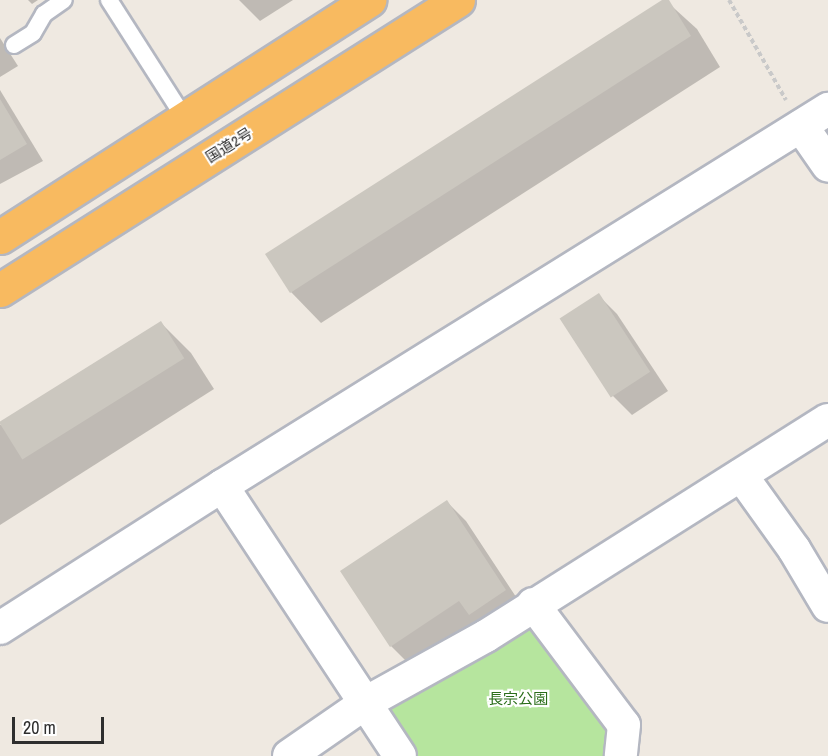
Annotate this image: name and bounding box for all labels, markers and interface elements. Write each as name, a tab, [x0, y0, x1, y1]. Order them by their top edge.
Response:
street label: 国道2号	[202, 124, 256, 166]
park label: 長宗公園	[488, 690, 548, 708]
scale bar	[15, 705, 106, 743]
text: 20 m	[23, 715, 56, 740]

